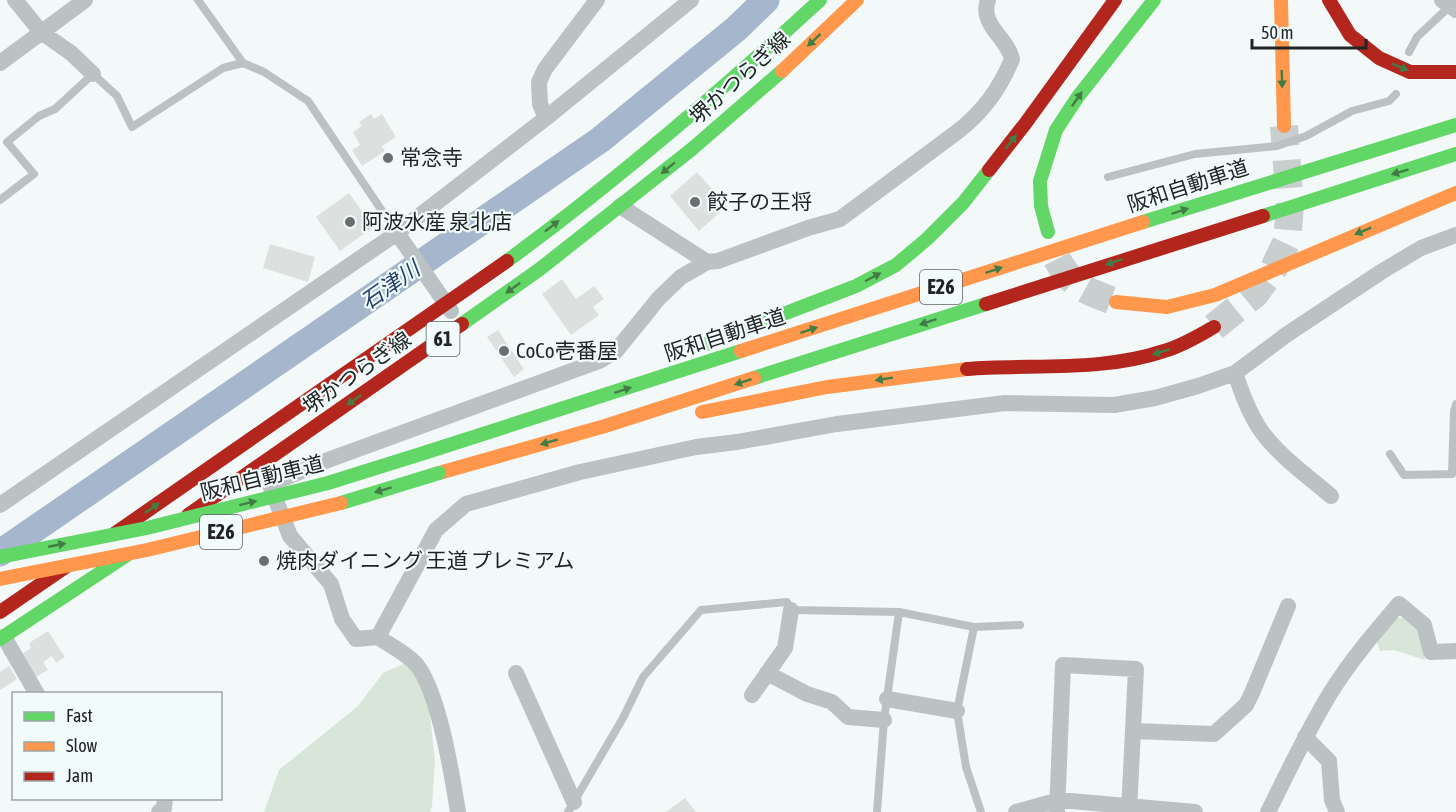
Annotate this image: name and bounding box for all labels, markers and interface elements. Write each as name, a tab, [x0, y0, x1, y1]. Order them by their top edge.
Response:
scale bar	[1252, 12, 1366, 50]
text: 50 m	[1261, 22, 1293, 43]
street label: 堺かつらぎ線	[684, 26, 794, 128]
one-way arrow	[807, 33, 822, 47]
one-way arrow	[1391, 62, 1409, 72]
one-way arrow	[1277, 70, 1287, 89]
one-way arrow	[1071, 91, 1083, 107]
one-way arrow	[1004, 134, 1017, 150]
place label: 常念寺	[400, 145, 463, 169]
marker: 常念寺	[381, 151, 395, 165]
street label: 阪和自動車道	[1124, 154, 1251, 216]
one-way arrow	[660, 162, 675, 174]
one-way arrow	[1391, 168, 1409, 177]
place label: 餃子の王将	[707, 189, 812, 213]
marker: 餃子の王将	[688, 195, 702, 209]
one-way arrow	[1171, 205, 1189, 215]
place label: 阿波水産 泉北店	[362, 209, 512, 233]
marker: 阿波水産 泉北店	[343, 215, 357, 229]
one-way arrow	[544, 219, 560, 232]
one-way arrow	[1354, 227, 1372, 236]
water label: 石津川	[356, 254, 426, 315]
one-way arrow	[1105, 258, 1123, 268]
one-way arrow	[985, 265, 1003, 274]
road number: E26	[920, 270, 962, 304]
one-way arrow	[864, 272, 881, 282]
one-way arrow	[506, 282, 522, 294]
street label: 阪和自動車道	[661, 303, 788, 365]
one-way arrow	[919, 318, 937, 327]
road number: 61	[426, 322, 460, 356]
one-way arrow	[800, 325, 818, 334]
street label: 堺かつらぎ線	[298, 326, 415, 418]
place label: CoCo壱番屋	[516, 338, 618, 362]
marker: CoCo壱番屋	[497, 344, 511, 358]
one-way arrow	[1152, 348, 1170, 357]
one-way arrow	[875, 374, 894, 383]
one-way arrow	[734, 377, 752, 387]
one-way arrow	[614, 384, 632, 394]
one-way arrow	[347, 394, 362, 406]
one-way arrow	[540, 438, 558, 447]
street label: 阪和自動車道	[198, 450, 326, 504]
one-way arrow	[373, 486, 391, 495]
one-way arrow	[239, 498, 257, 508]
one-way arrow	[144, 502, 161, 513]
road number: E26	[200, 515, 242, 549]
one-way arrow	[48, 540, 67, 549]
place label: 焼肉ダイニング 王道 プレミアム	[276, 548, 574, 572]
marker: 焼肉ダイニング 王道 プレミアム	[257, 554, 271, 568]
legend	[12, 692, 222, 800]
text: Fast	[66, 705, 93, 726]
text: Slow	[66, 735, 97, 756]
text: Jam	[66, 765, 93, 786]

